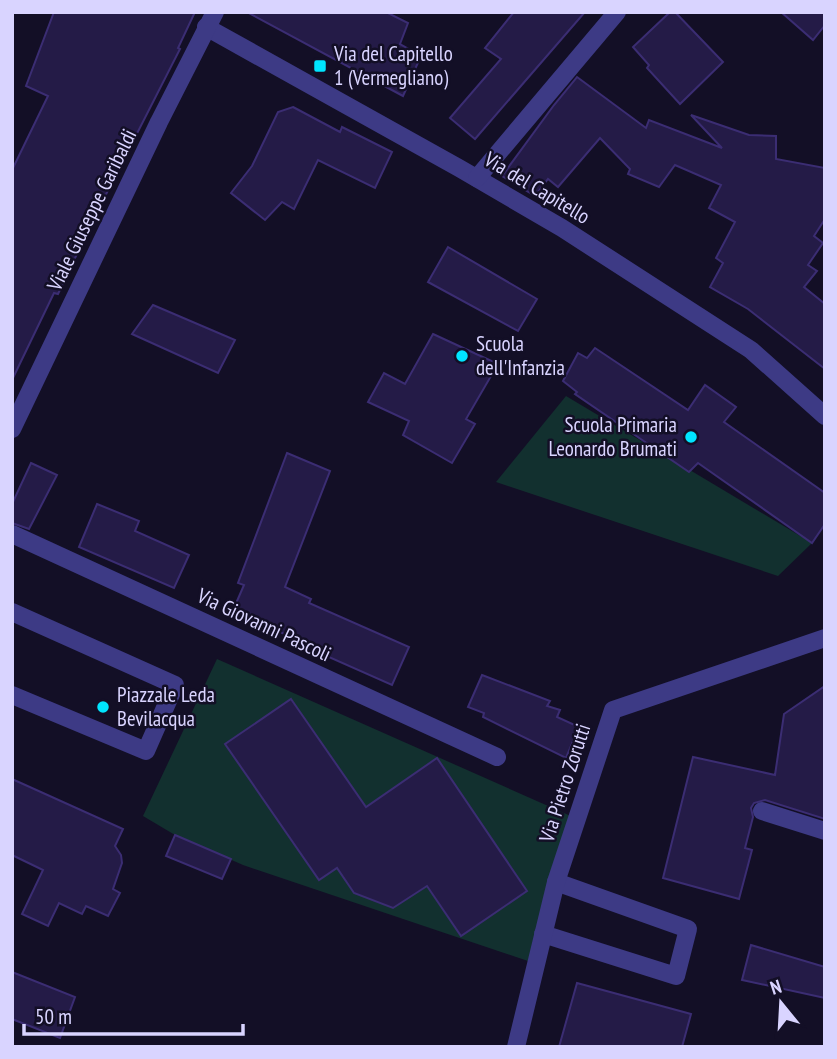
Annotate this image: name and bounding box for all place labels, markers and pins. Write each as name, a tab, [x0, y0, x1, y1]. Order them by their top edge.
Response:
place label: Via del Capitello 1 (Vermegliano)	[333, 40, 453, 91]
marker: Via del Capitello 1 (Vermegliano)	[312, 58, 328, 74]
place label: Scuola dell'Infanzia	[476, 330, 565, 381]
marker: Scuola dell'Infanzia	[454, 348, 470, 364]
place label: Scuola Primaria Leonardo Brumati	[548, 411, 677, 462]
marker: Scuola Primaria Leonardo Brumati	[683, 429, 699, 445]
place label: Piazzale Leda Bevilacqua	[117, 681, 215, 732]
marker: Piazzale Leda Bevilacqua	[95, 699, 111, 715]

